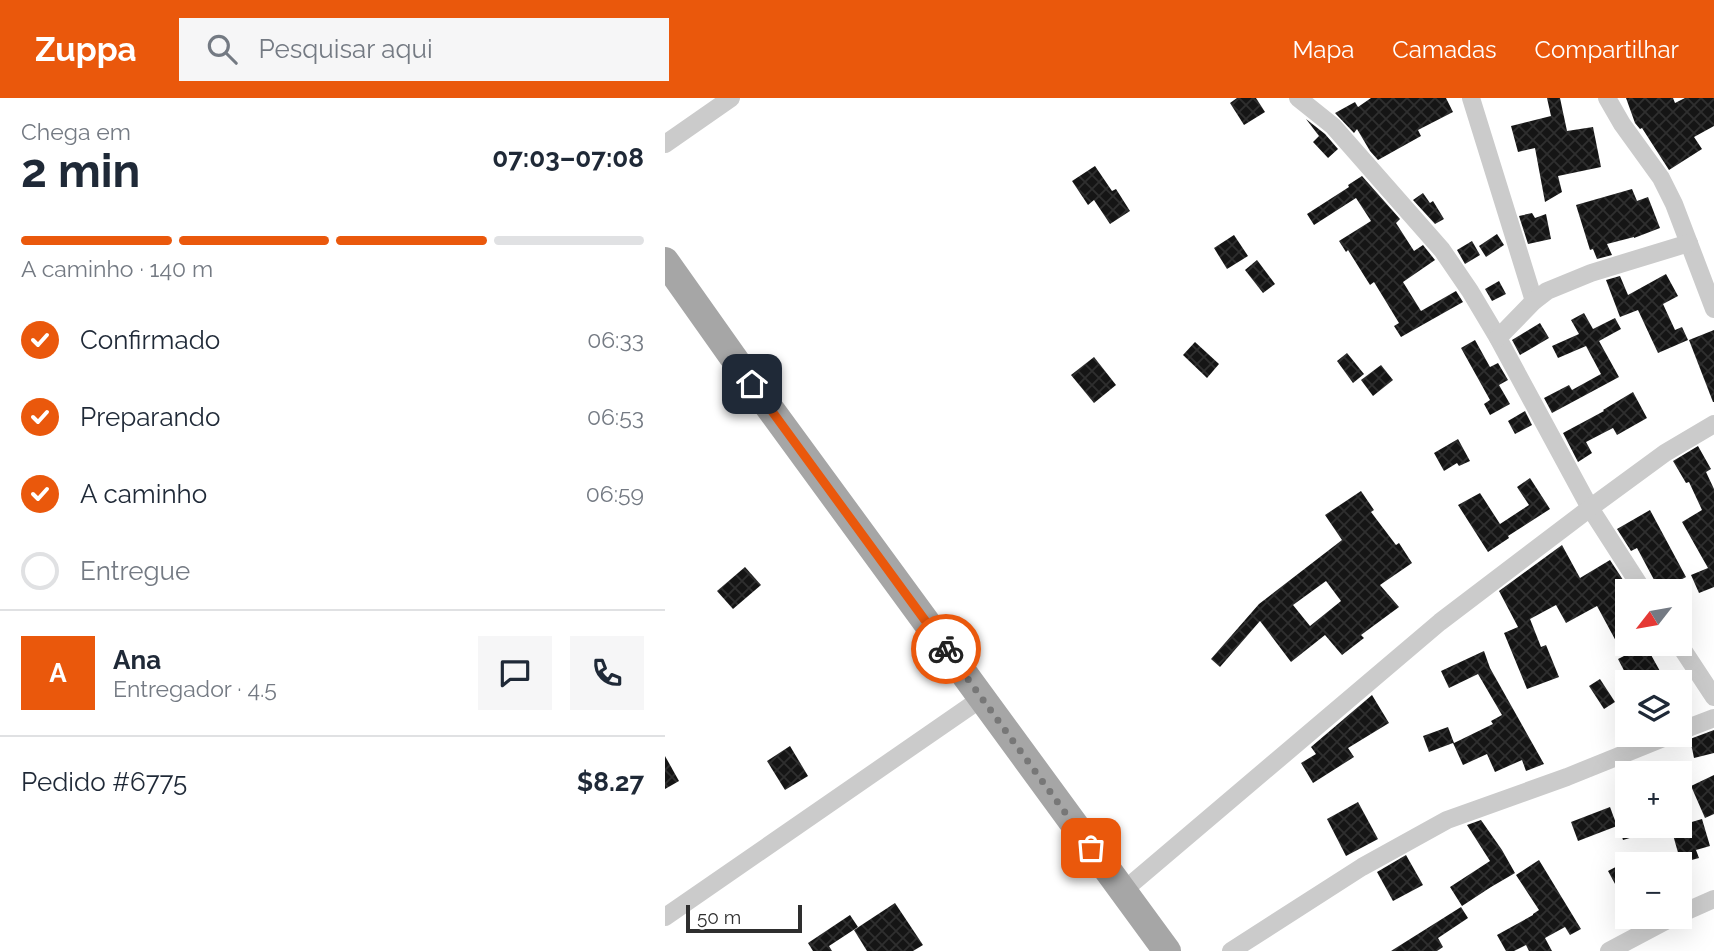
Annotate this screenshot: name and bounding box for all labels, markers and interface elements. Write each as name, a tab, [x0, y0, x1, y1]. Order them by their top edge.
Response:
search box	[179, 18, 669, 81]
text: Zuppa	[35, 30, 137, 69]
icon: search	[203, 30, 241, 68]
text: Pesquisar aqui	[259, 34, 433, 64]
text: Mapa	[1292, 35, 1354, 64]
text: Camadas	[1392, 35, 1497, 64]
text: Compartilhar	[1535, 35, 1679, 64]
text: Chega em	[21, 118, 131, 145]
text: 07:03–07:08	[492, 143, 644, 173]
text: 2 min	[21, 144, 140, 198]
text: A caminho · 140 m	[21, 255, 213, 282]
icon: check	[21, 321, 59, 359]
text: Confirmado	[80, 325, 220, 355]
text: 06:33	[587, 326, 644, 353]
pin	[722, 354, 782, 414]
icon: home	[733, 365, 771, 403]
icon: check	[21, 398, 59, 436]
text: Preparando	[80, 402, 220, 432]
text: 06:53	[587, 403, 644, 430]
icon: check	[21, 475, 59, 513]
text: A caminho	[80, 479, 207, 509]
text: 06:59	[586, 480, 644, 507]
text: Entregue	[80, 556, 190, 586]
north arrow	[1615, 579, 1692, 656]
map controls	[1615, 579, 1692, 929]
courier	[911, 614, 981, 684]
icon: bike	[927, 630, 965, 668]
button: chat	[478, 636, 552, 710]
button: phone	[570, 636, 644, 710]
text: Ana	[113, 645, 161, 675]
text: A	[49, 658, 67, 688]
button: layers	[1615, 670, 1692, 747]
text: Entregador · 4.5	[113, 675, 277, 702]
button: +	[1615, 761, 1692, 838]
text: Pedido #6775	[21, 767, 187, 797]
text: $8.27	[577, 767, 644, 797]
pin	[1061, 818, 1121, 878]
icon: bag	[1072, 829, 1110, 867]
button: −	[1615, 852, 1692, 929]
scale bar	[686, 902, 801, 934]
text: 50 m	[697, 906, 741, 928]

